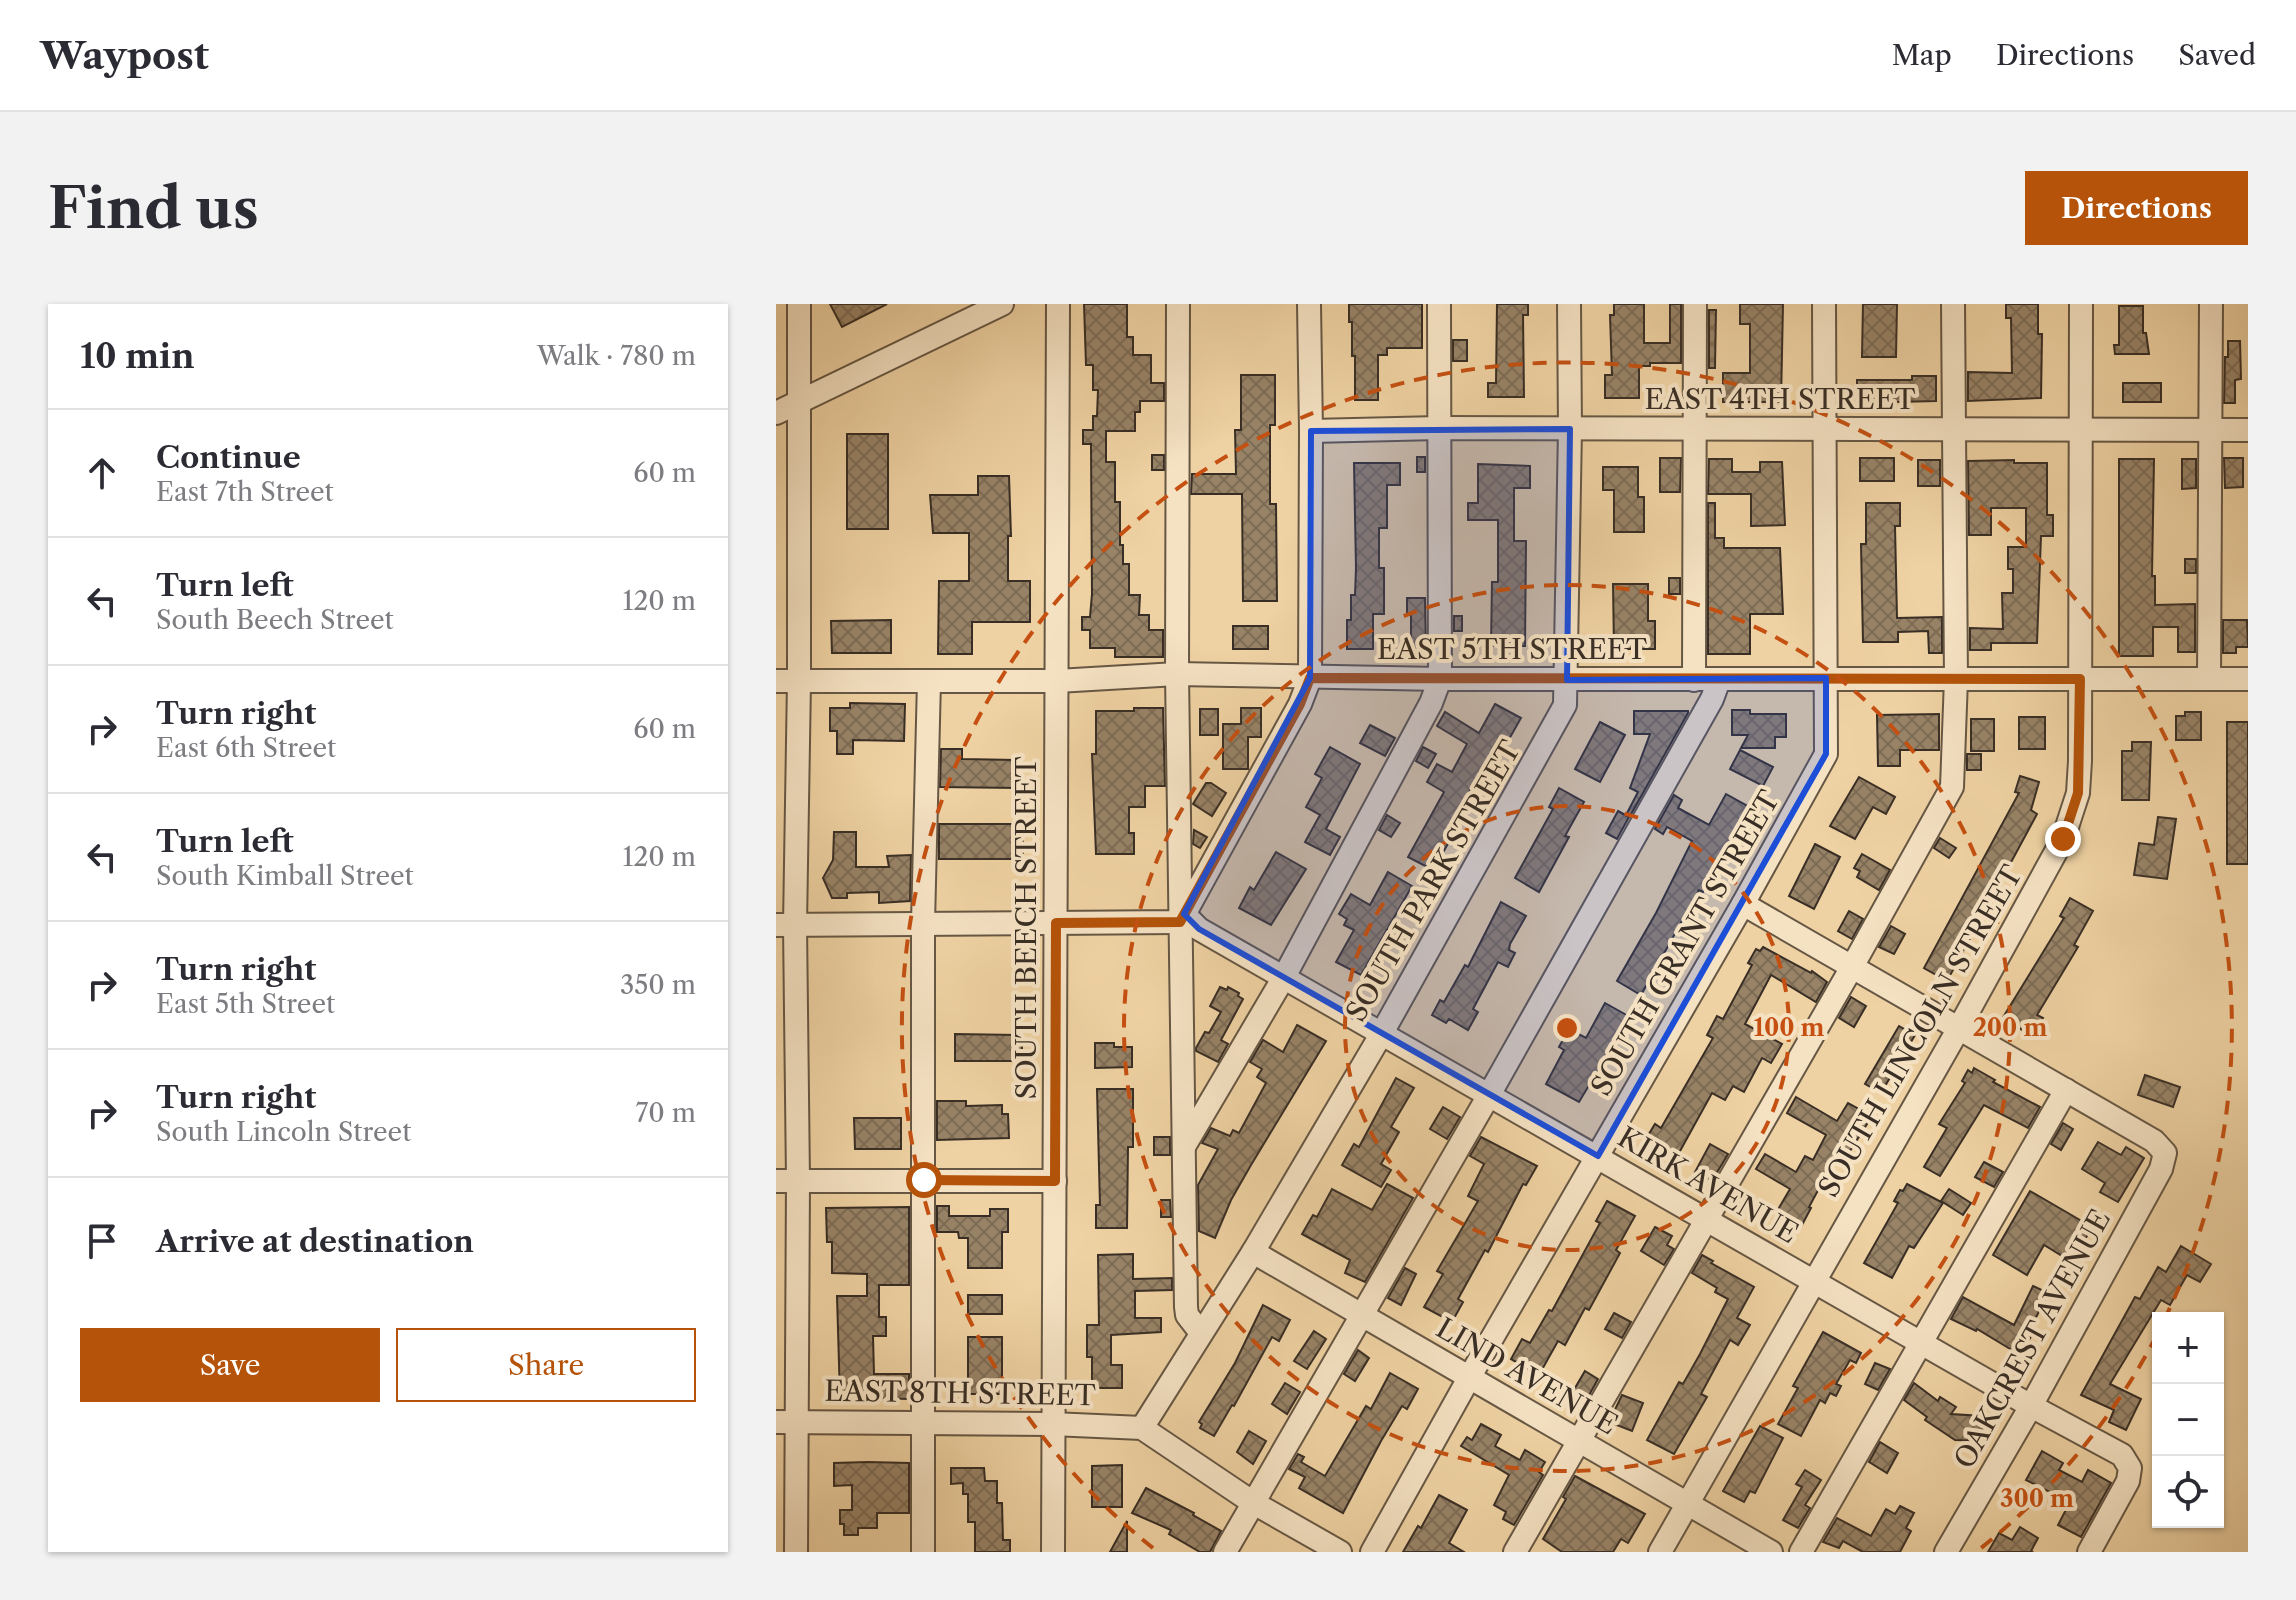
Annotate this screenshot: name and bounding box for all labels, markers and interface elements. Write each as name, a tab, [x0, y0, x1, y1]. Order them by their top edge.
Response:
text: Waypost	[40, 32, 209, 79]
text: Map	[1892, 38, 1952, 72]
text: Directions	[1996, 38, 2134, 72]
text: Saved	[2178, 38, 2256, 72]
button: Directions	[2025, 171, 2248, 245]
text: Find us	[48, 174, 259, 243]
text: 10 min	[80, 335, 195, 377]
text: Walk · 780 m	[537, 340, 696, 372]
street label: EAST 4TH STREET	[1645, 382, 1915, 416]
text: Continue	[156, 439, 301, 476]
icon: ahead	[80, 451, 124, 495]
text: 60 m	[633, 457, 696, 489]
text: East 7th Street	[156, 476, 334, 508]
text: Turn left	[156, 567, 293, 604]
icon: left	[80, 579, 124, 623]
text: 120 m	[622, 585, 696, 617]
text: South Beech Street	[156, 604, 394, 636]
street label: EAST 5TH STREET	[1377, 632, 1647, 666]
text: Turn right	[156, 695, 316, 732]
icon: right	[80, 707, 124, 751]
text: 60 m	[633, 713, 696, 745]
text: East 6th Street	[156, 732, 336, 764]
street label: SOUTH PARK STREET	[1339, 735, 1527, 1027]
street label: SOUTH BEECH STREET	[1009, 757, 1043, 1099]
street label: SOUTH GRANT STREET	[1584, 785, 1786, 1101]
route end	[2045, 821, 2081, 857]
text: Turn left	[156, 823, 293, 860]
icon: left	[80, 835, 124, 879]
text: 120 m	[622, 841, 696, 873]
street label: SOUTH LINCOLN STREET	[1811, 859, 2029, 1203]
text: South Kimball Street	[156, 860, 414, 892]
text: Turn right	[156, 951, 316, 988]
icon: right	[80, 963, 124, 1007]
text: 350 m	[620, 969, 696, 1001]
text: East 5th Street	[156, 988, 335, 1020]
text: 100 m	[1753, 1013, 1825, 1042]
text: 200 m	[1973, 1013, 2047, 1042]
centre of rings	[1553, 1014, 1581, 1042]
text: Turn right	[156, 1079, 316, 1116]
icon: right	[80, 1091, 124, 1135]
text: 70 m	[636, 1097, 696, 1129]
text: South Lincoln Street	[156, 1116, 411, 1148]
street label: KIRK AVENUE	[1612, 1120, 1804, 1250]
route start	[906, 1162, 942, 1198]
street label: OAKCREST AVENUE	[1947, 1204, 2117, 1474]
icon: arrive	[80, 1219, 124, 1263]
text: Arrive at destination	[156, 1223, 474, 1260]
street label: LIND AVENUE	[1431, 1311, 1623, 1441]
map controls	[2152, 1312, 2224, 1528]
button: +	[2152, 1312, 2224, 1384]
button: Save	[80, 1328, 380, 1402]
button: Share	[396, 1328, 696, 1402]
street label: EAST 8TH STREET	[824, 1374, 1096, 1412]
button: −	[2152, 1384, 2224, 1456]
button: locate	[2152, 1456, 2224, 1528]
text: 300 m	[2000, 1484, 2074, 1513]

